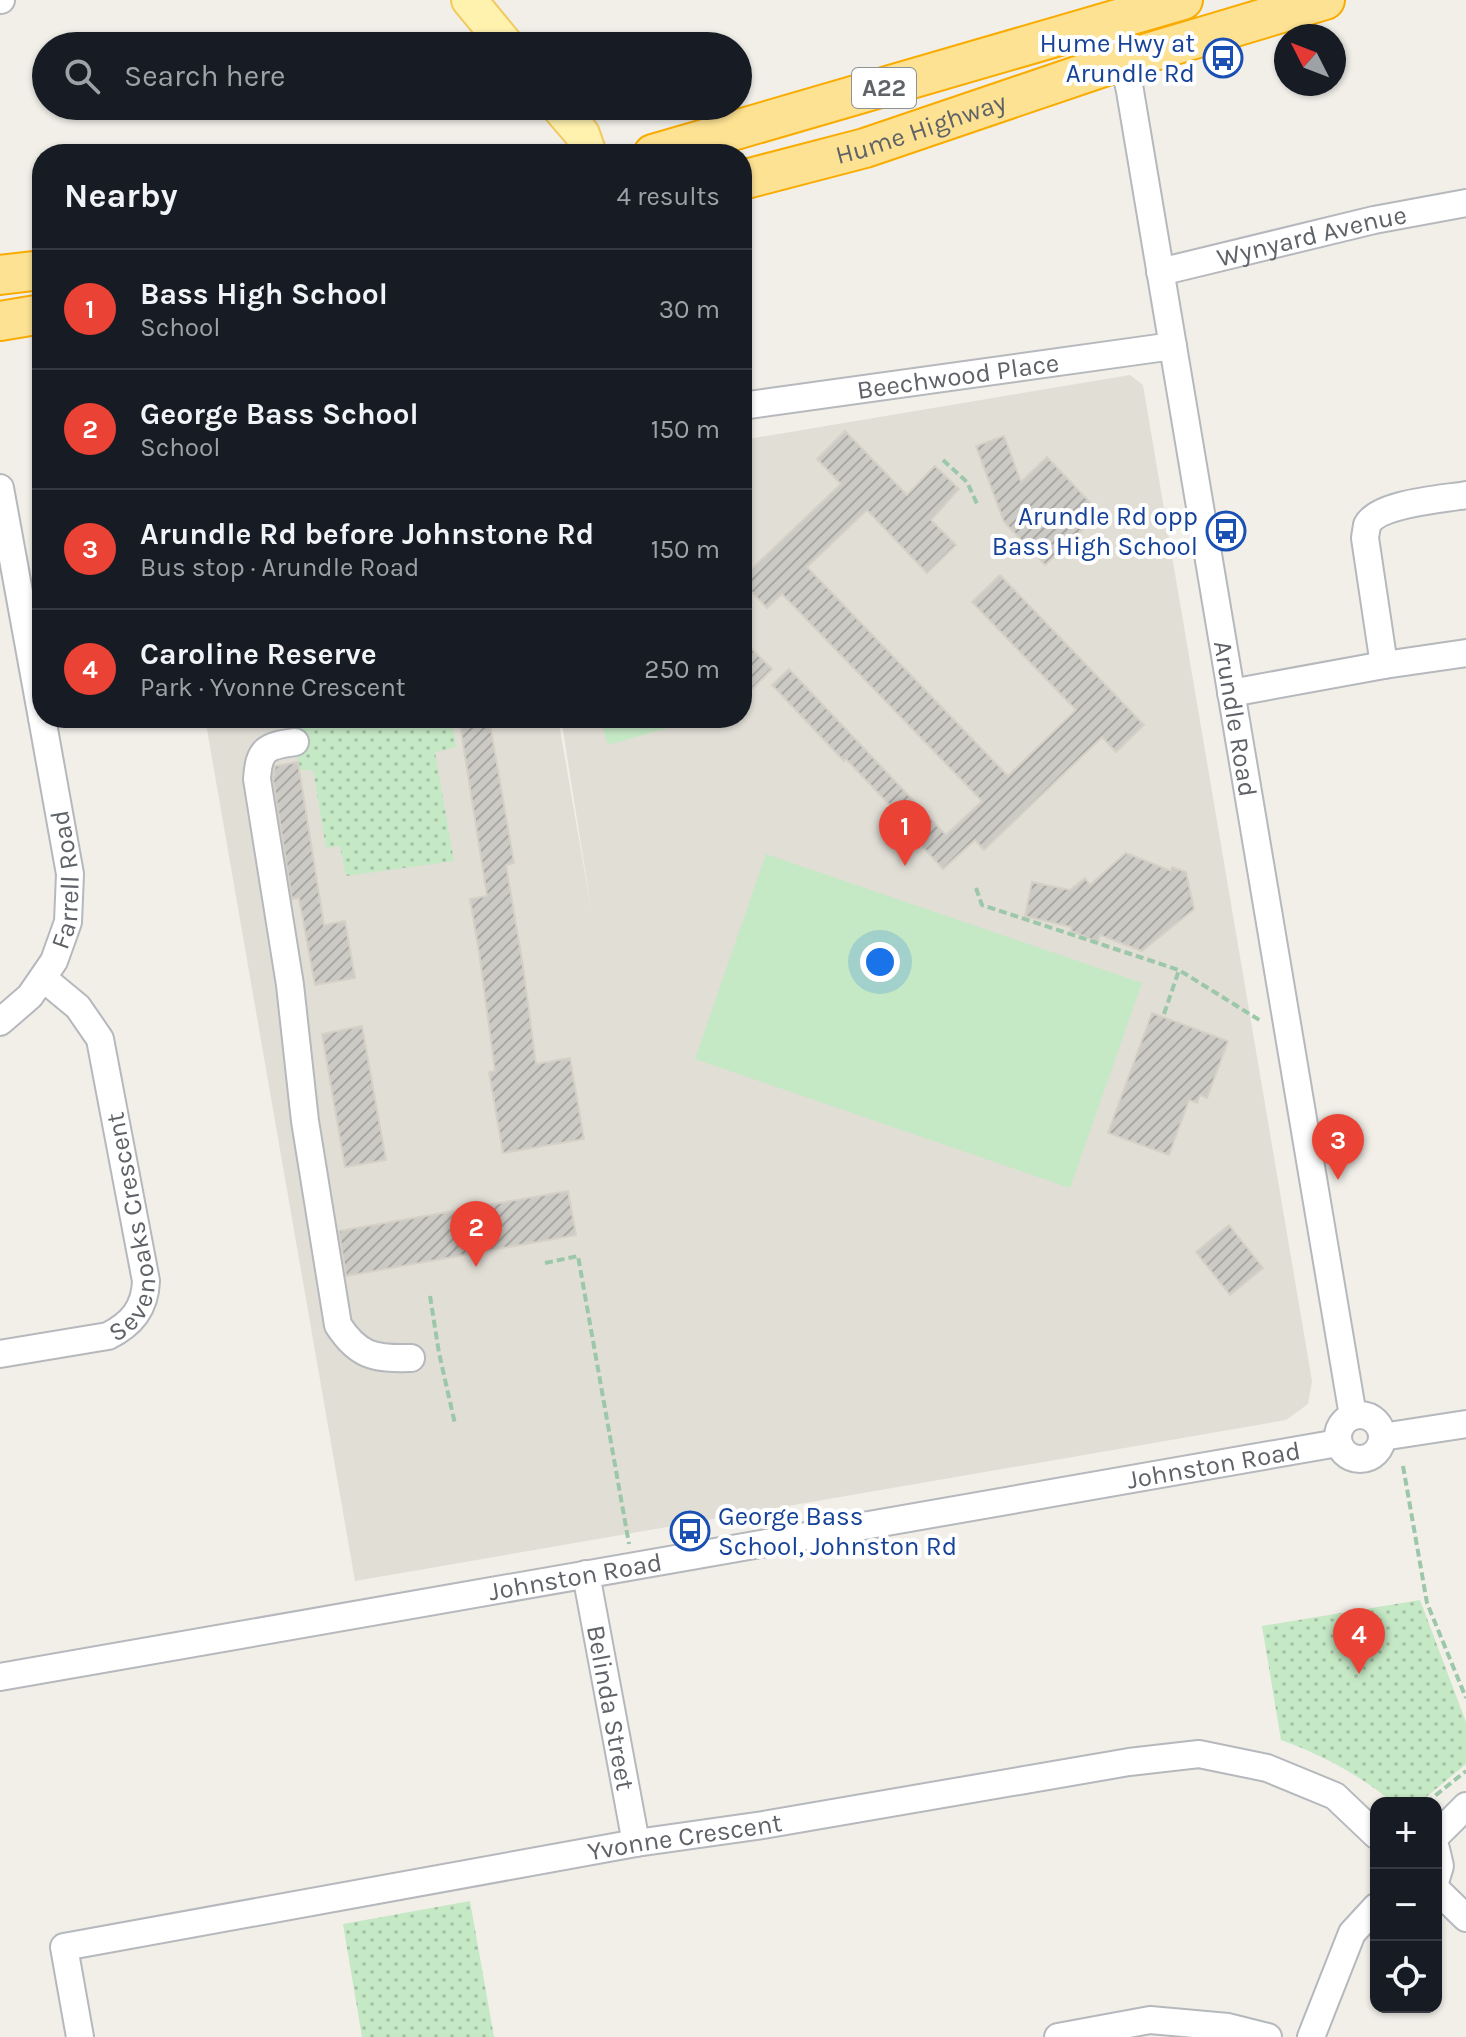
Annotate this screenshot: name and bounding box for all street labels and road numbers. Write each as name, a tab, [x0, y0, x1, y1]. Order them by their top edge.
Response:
road number: A22	[852, 68, 916, 108]
street label: Hume Highway	[832, 86, 1010, 171]
street label: Wynyard Avenue	[1214, 199, 1409, 274]
street label: Beechwood Place	[855, 347, 1061, 406]
street label: Arundle Road	[1207, 638, 1264, 799]
street label: Farrell Road	[44, 808, 86, 953]
street label: Sevenoaks Crescent	[99, 1110, 162, 1348]
street label: Johnston Road	[1125, 1435, 1303, 1496]
street label: Johnston Road	[486, 1546, 665, 1607]
street label: Belinda Street	[580, 1623, 641, 1793]
street label: Yvonne Crescent	[585, 1807, 785, 1867]

